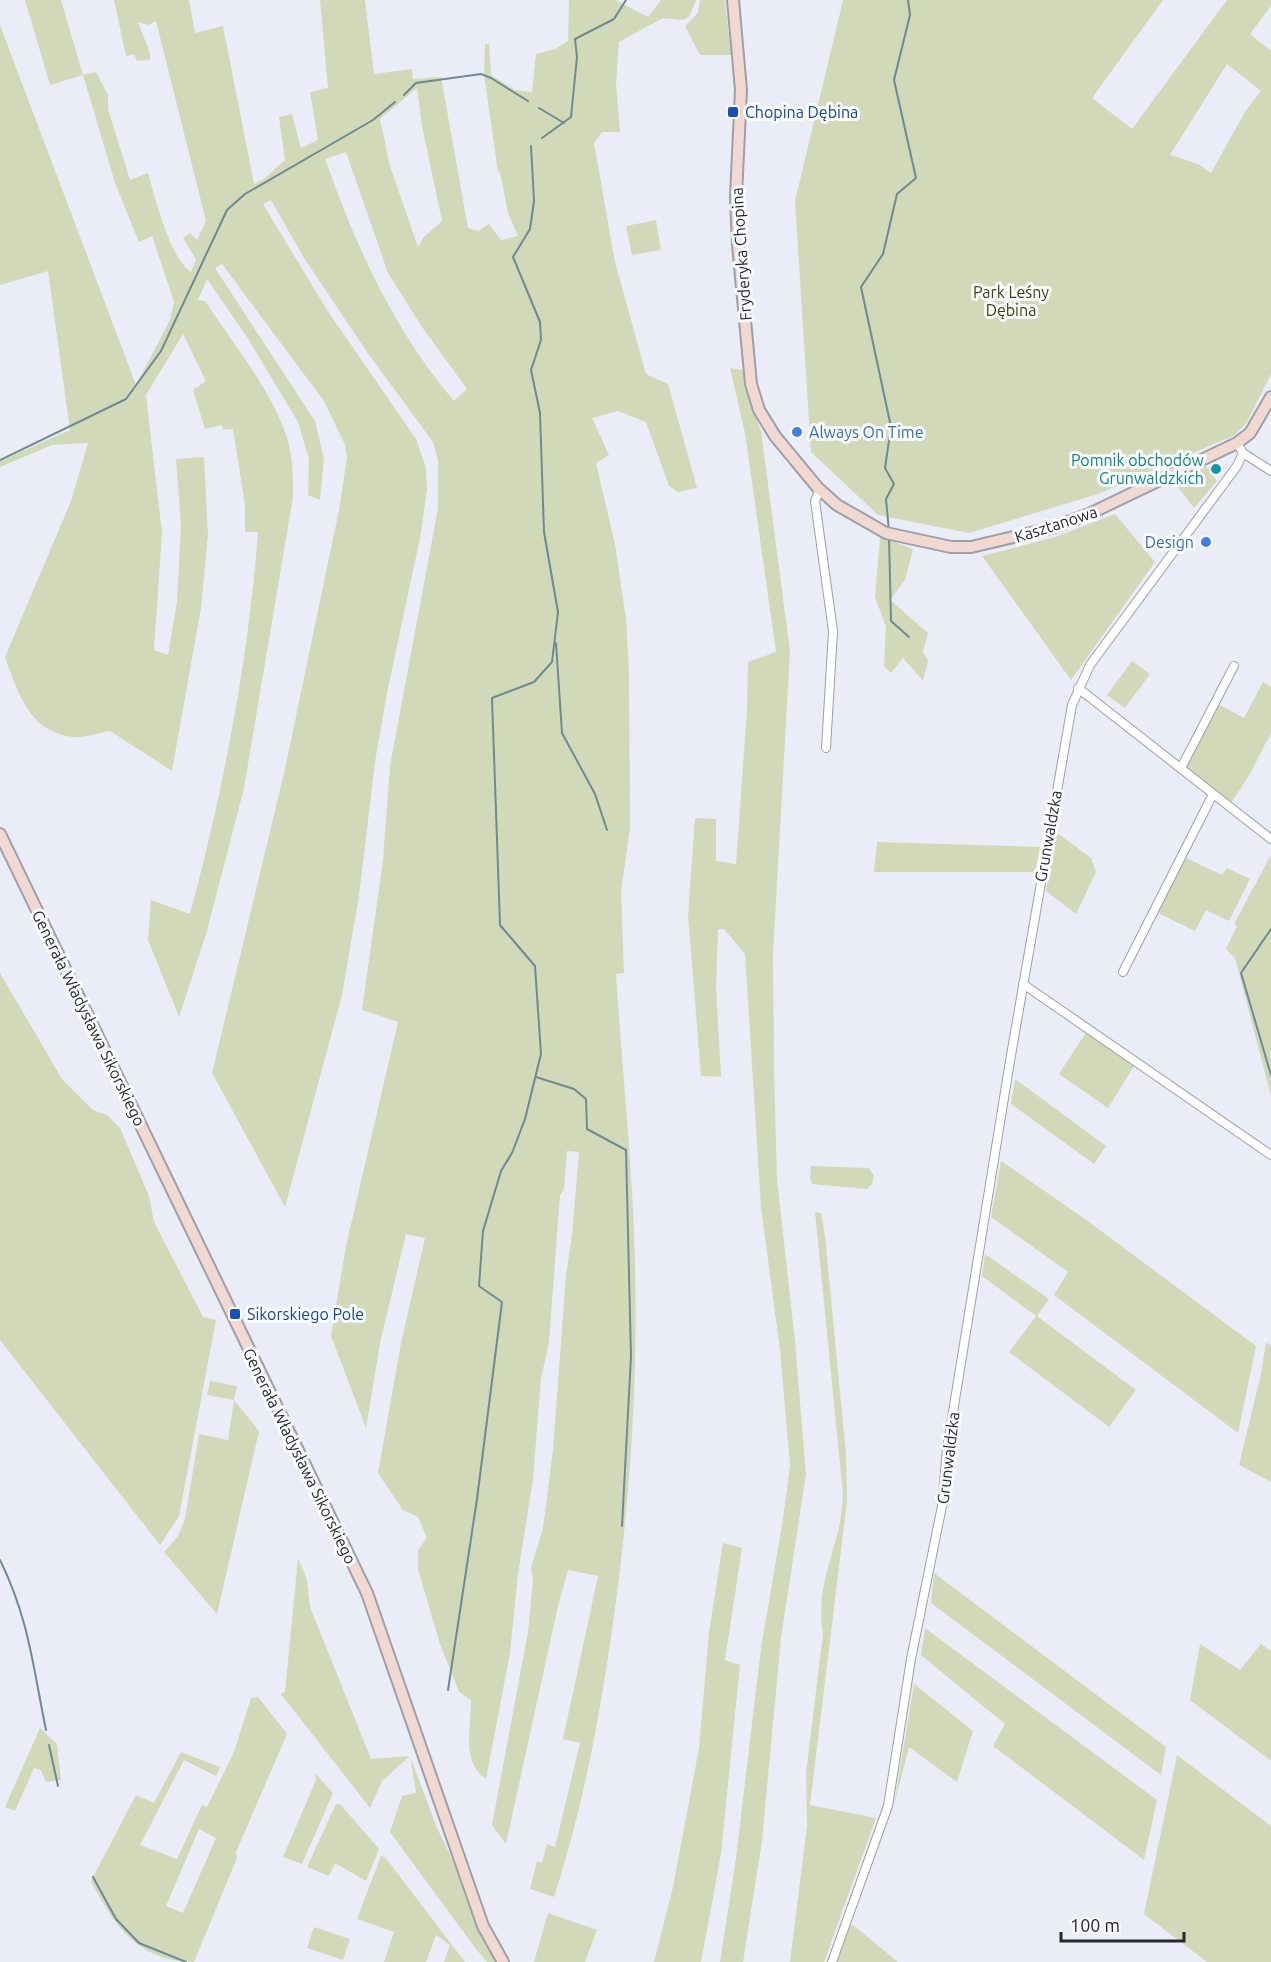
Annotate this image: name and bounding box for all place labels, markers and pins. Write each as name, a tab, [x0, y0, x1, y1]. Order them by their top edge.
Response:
place label: Chopina Dębina	[745, 103, 858, 121]
marker: Chopina Dębina	[726, 105, 740, 119]
place label: Always On Time	[809, 423, 924, 441]
marker: Always On Time	[790, 425, 804, 439]
place label: Pomnik obchodów Grunwaldzkich	[1071, 451, 1205, 487]
marker: Pomnik obchodów Grunwaldzkich	[1209, 462, 1223, 476]
place label: Design	[1145, 533, 1194, 551]
marker: Design	[1199, 535, 1213, 549]
place label: Sikorskiego Pole	[247, 1305, 364, 1323]
marker: Sikorskiego Pole	[228, 1307, 242, 1321]

